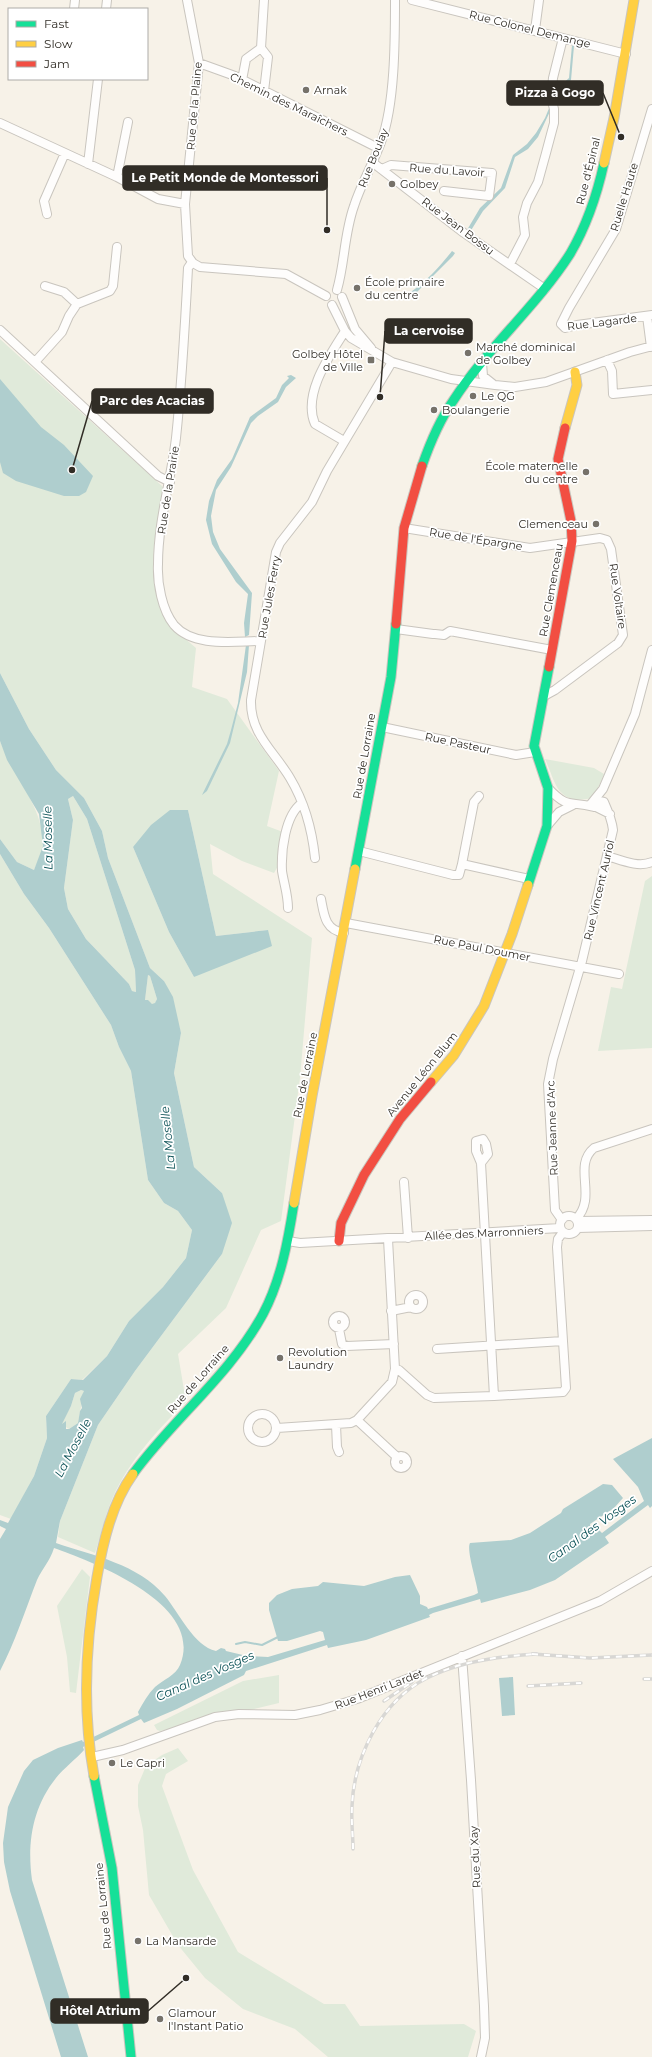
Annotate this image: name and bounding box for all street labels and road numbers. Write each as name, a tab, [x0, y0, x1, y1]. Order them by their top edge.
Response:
street label: Rue Colonel Demange	[468, 7, 592, 51]
street label: Rue de la Plaine	[183, 61, 205, 151]
street label: Chemin des Maraîchers	[228, 69, 351, 139]
street label: Rue Boulay	[355, 126, 391, 190]
street label: Rue d'Épinal	[573, 136, 603, 206]
street label: Rue du Lavoir	[409, 160, 485, 180]
street label: Ruelle Haute	[607, 161, 641, 233]
street label: Rue Jean Bossu	[419, 194, 497, 258]
street label: Rue Lagarde	[566, 311, 638, 333]
street label: Rue de la Prairie	[154, 445, 182, 535]
street label: Rue de l'Épargne	[428, 525, 524, 553]
street label: Rue Clemenceau	[536, 542, 566, 638]
street label: Rue Jules Ferry	[255, 555, 283, 639]
street label: Rue Voltaire	[606, 562, 630, 630]
street label: Rue de Lorraine	[350, 712, 379, 800]
street label: Rue Pasteur	[424, 729, 492, 757]
street label: Rue Vincent Auriol	[581, 838, 617, 942]
street label: Rue Paul Doumer	[432, 932, 532, 964]
street label: Avenue Léon Blum	[384, 1029, 460, 1119]
street label: Rue de Lorraine	[290, 1031, 320, 1119]
street label: Rue Jeanne d'Arc	[543, 1080, 561, 1176]
street label: Allée des Marronniers	[424, 1223, 544, 1243]
street label: Rue de Lorraine	[164, 1341, 232, 1416]
street label: Rue Henri Lardet	[333, 1665, 426, 1712]
street label: Rue du Xay	[466, 1826, 484, 1888]
street label: Rue de Lorraine	[91, 1862, 115, 1950]

